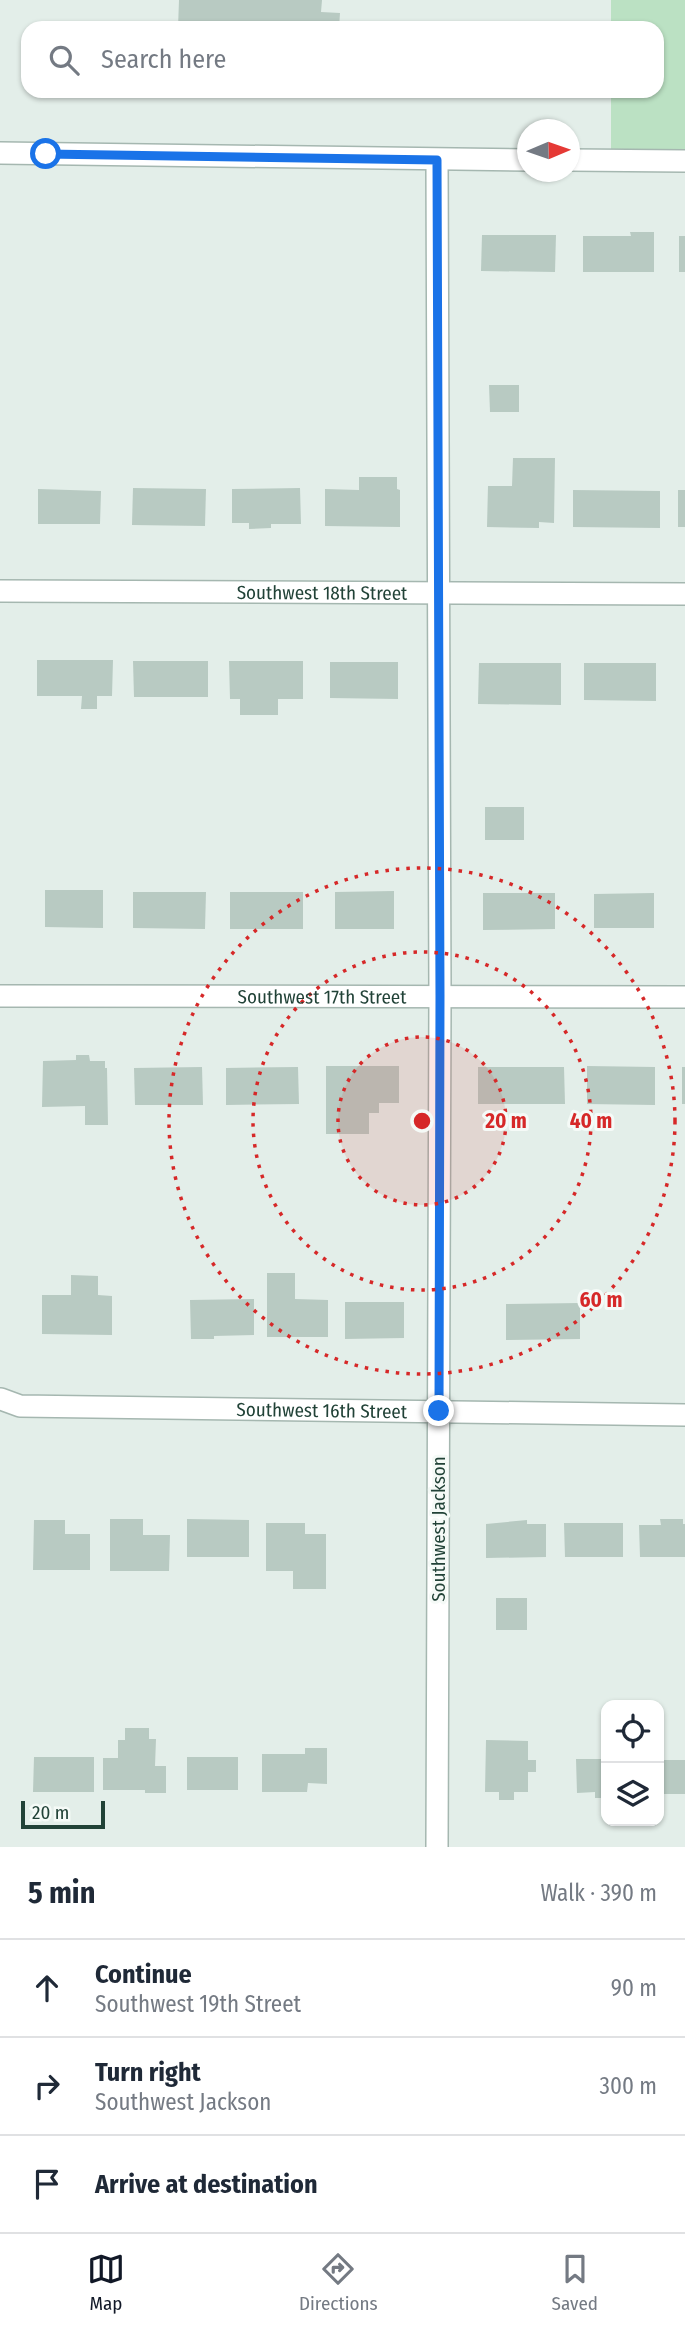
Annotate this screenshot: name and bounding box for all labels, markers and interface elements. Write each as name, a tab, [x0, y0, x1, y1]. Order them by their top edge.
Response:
search box	[21, 21, 664, 98]
icon: search	[45, 41, 83, 79]
text: Search here	[101, 44, 226, 75]
north arrow	[517, 119, 580, 182]
route start	[30, 138, 61, 169]
street label: Southwest 18th Street	[237, 581, 408, 605]
street label: Southwest 17th Street	[238, 985, 407, 1009]
text: 20 m	[484, 1108, 527, 1134]
text: 40 m	[570, 1108, 612, 1134]
centre of rings	[410, 1109, 434, 1133]
text: 60 m	[580, 1287, 622, 1313]
route end	[423, 1395, 454, 1426]
street label: Southwest 16th Street	[236, 1398, 408, 1423]
street label: Southwest Jackson	[427, 1456, 450, 1602]
map controls	[601, 1700, 664, 1826]
button: locate	[601, 1700, 664, 1763]
button: layers	[601, 1763, 664, 1826]
scale bar	[21, 1798, 105, 1830]
text: 20 m	[32, 1801, 69, 1824]
text: 5 min	[28, 1875, 95, 1911]
text: Walk · 390 m	[541, 1879, 657, 1907]
text: Continue	[95, 1959, 192, 1990]
icon: ahead	[28, 1969, 66, 2007]
text: 90 m	[611, 1974, 657, 2002]
text: Southwest 19th Street	[95, 1990, 301, 2018]
text: Turn right	[95, 2057, 201, 2088]
icon: right	[28, 2067, 66, 2105]
text: 300 m	[600, 2072, 657, 2100]
text: Southwest Jackson	[95, 2088, 271, 2116]
icon: arrive	[28, 2165, 66, 2203]
text: Arrive at destination	[95, 2169, 318, 2200]
tab: Map	[87, 2250, 125, 2315]
tab: Directions	[299, 2250, 378, 2315]
tab: Saved	[552, 2250, 598, 2315]

